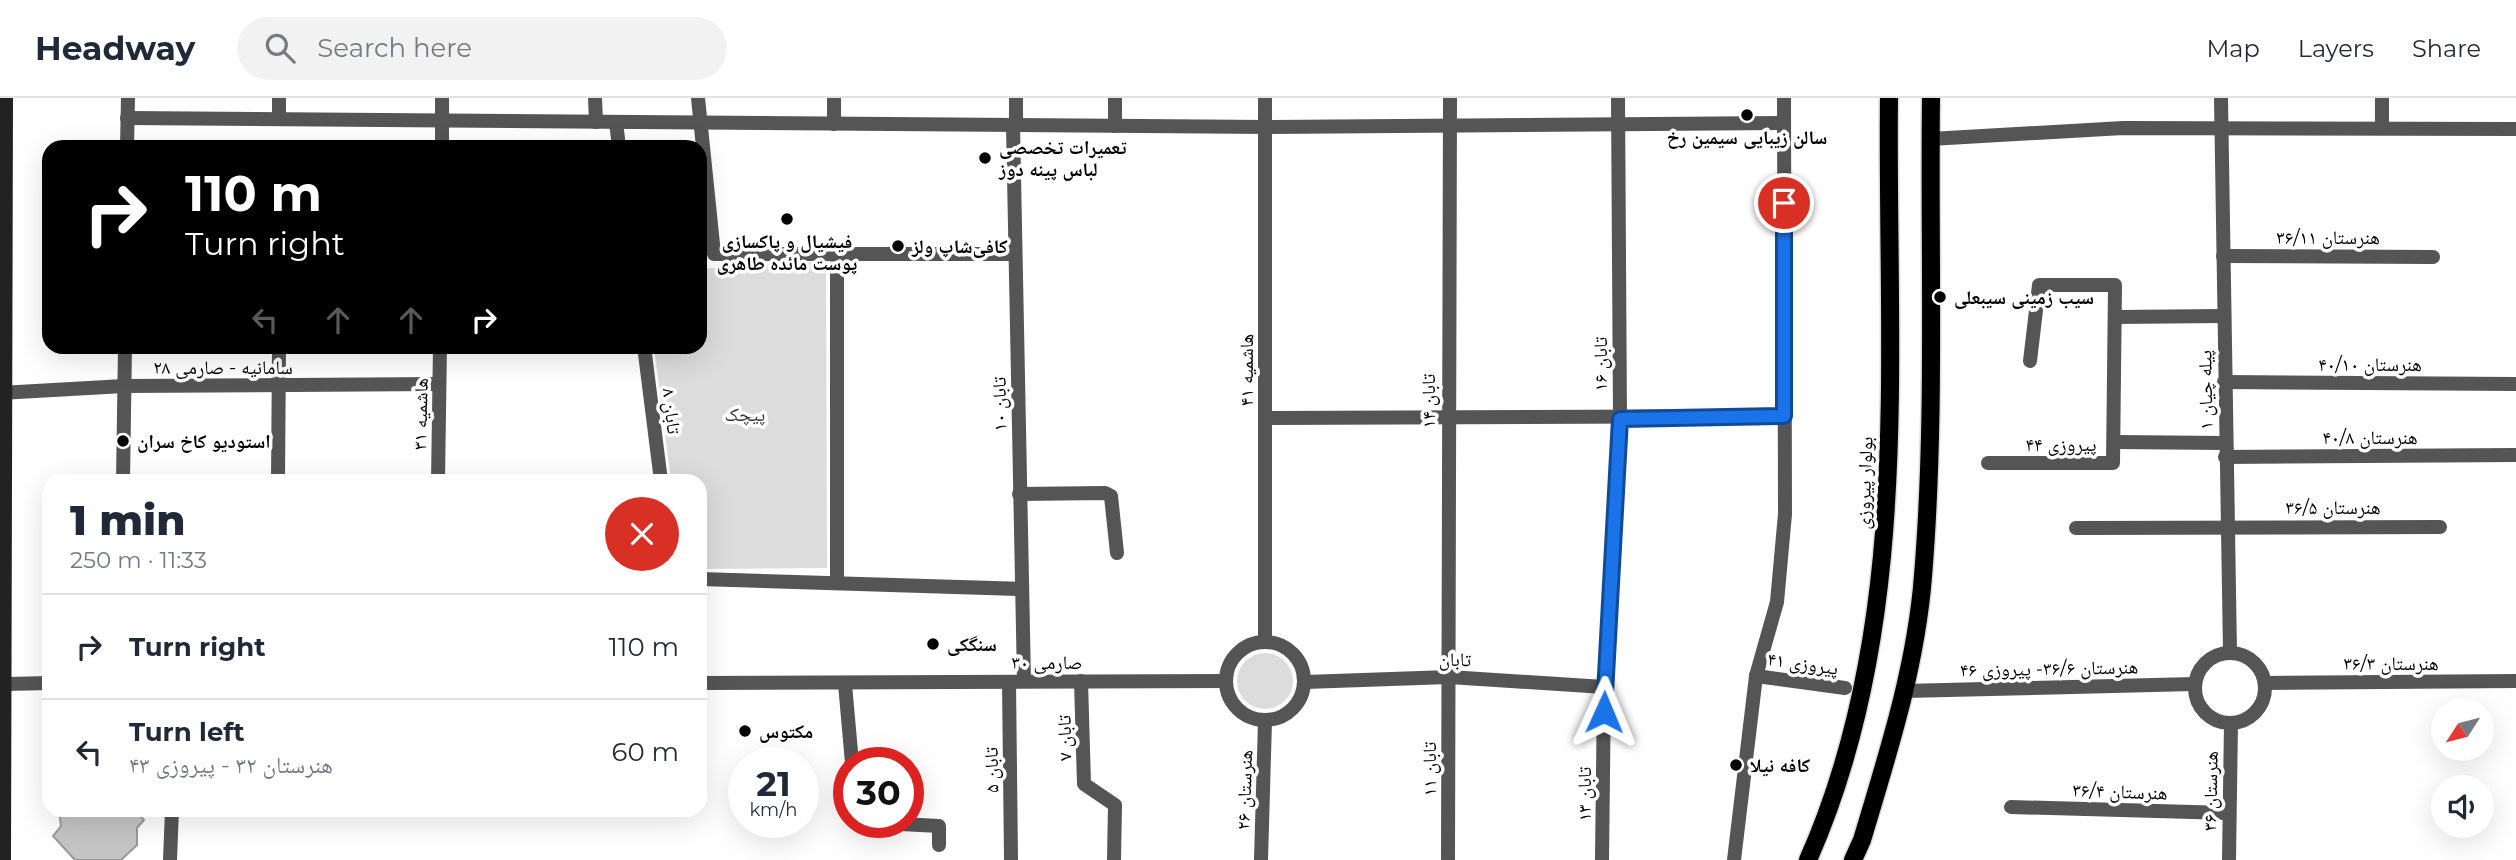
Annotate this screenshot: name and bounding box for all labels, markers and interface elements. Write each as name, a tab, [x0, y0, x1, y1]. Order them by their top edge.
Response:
search box	[237, 17, 727, 80]
text: Headway	[35, 28, 195, 68]
icon: search	[261, 29, 299, 67]
text: Search here	[317, 32, 472, 64]
text: Map	[2206, 34, 2260, 63]
text: Layers	[2298, 34, 2374, 63]
text: Share	[2412, 34, 2481, 63]
marker: سالن زیبایی سیمین رخ	[1739, 107, 1755, 123]
place label: سالن زیبایی سیمین رخ	[1667, 126, 1827, 149]
place label: تعمیرات تخصصی لباس پینه دوز	[998, 136, 1127, 181]
marker: تعمیرات تخصصی لباس پینه دوز	[977, 150, 993, 166]
text: 110 m	[185, 164, 322, 223]
icon: right	[70, 168, 161, 259]
pin	[1754, 173, 1814, 233]
icon: arrive	[1765, 184, 1803, 222]
marker: فیشیال و پاکسازی پوست مائده طاهری	[779, 211, 795, 227]
text: Turn right	[185, 224, 345, 263]
street label: هنرستان ۳۶/۱۱	[2276, 226, 2380, 249]
place label: فیشیال و پاکسازی پوست مائده طاهری	[717, 230, 857, 275]
place label: کافی‌شاپ ولز	[911, 235, 1008, 258]
marker: کافی‌شاپ ولز	[890, 238, 906, 254]
place label: سیب زمینی سیبعلی	[1954, 286, 2094, 309]
marker: سیب زمینی سیبعلی	[1932, 289, 1948, 305]
icon: left	[246, 301, 284, 339]
icon: ahead	[319, 301, 357, 339]
icon: ahead	[392, 301, 430, 339]
icon: right	[465, 301, 503, 339]
street label: هاشمیه ۴۱	[1235, 334, 1258, 406]
street label: تابان ۱۶	[1589, 336, 1612, 391]
street label: پیله چیان ۱	[2193, 350, 2218, 430]
street label: هنرستان ۴۰/۱۰	[2318, 353, 2422, 376]
street label: سامانیه - صارمی ۲۸	[153, 356, 293, 379]
street label: تابان ۱۴	[1417, 373, 1440, 428]
street label: تابان ۱۰	[988, 376, 1011, 431]
street label: هاشمیه ۳۱	[408, 378, 433, 450]
street label: تابان ۸	[657, 387, 686, 436]
park label: پیچک	[725, 403, 765, 426]
street label: هنرستان ۴۰/۸	[2322, 426, 2418, 449]
place label: استودیو کاخ سران	[137, 430, 271, 453]
marker: استودیو کاخ سران	[115, 433, 131, 449]
street label: پیروزی ۴۴	[2025, 433, 2097, 456]
street label: بولوار پیروزی	[1851, 436, 1878, 530]
text: 1 min	[70, 494, 186, 546]
street label: هنرستان ۳۶/۵	[2285, 496, 2381, 519]
button: close	[605, 497, 679, 571]
text: 250 m · 11:33	[70, 546, 207, 574]
icon: right	[70, 628, 108, 666]
text: Turn right	[129, 631, 265, 663]
text: 110 m	[609, 631, 679, 663]
place label: سنگکی	[947, 633, 997, 656]
marker: سنگکی	[925, 636, 941, 652]
street label: پیروزی ۴۱	[1766, 647, 1840, 680]
street label: تابان	[1439, 648, 1472, 671]
street label: صارمی ۳۰	[1012, 651, 1082, 674]
street label: هنرستان ۳۶/۳	[2343, 652, 2439, 675]
street label: هنرستان ۳۶/۶- پیروزی ۴۶	[1960, 655, 2138, 682]
position arrow	[1567, 675, 1641, 749]
north arrow	[2431, 698, 2494, 761]
map controls	[2431, 698, 2494, 838]
street label: تابان ۷	[1053, 714, 1076, 761]
text: Turn left	[129, 716, 245, 748]
place label: مکتوس	[759, 720, 813, 743]
marker: مکتوس	[737, 723, 753, 739]
icon: left	[70, 733, 108, 771]
text: 60 m	[612, 736, 679, 768]
street label: تابان ۱۱	[1418, 741, 1441, 796]
street label: تابان ۵	[980, 746, 1003, 793]
speed limit sign: 30	[833, 747, 924, 838]
street label: هنرستان ۲۶	[1232, 750, 1257, 830]
text: هنرستان ۳۲ - پیروزی ۴۳	[129, 751, 333, 779]
street label: هنرستان ۳۶	[2198, 751, 2223, 831]
place label: کافه نیلا	[1750, 754, 1811, 777]
marker: کافه نیلا	[1728, 757, 1744, 773]
text: 21	[756, 762, 791, 805]
street label: تابان ۱۳	[1573, 766, 1596, 821]
button: sound	[2431, 775, 2494, 838]
street label: هنرستان ۳۶/۴	[2072, 778, 2168, 805]
text: km/h	[749, 799, 798, 821]

